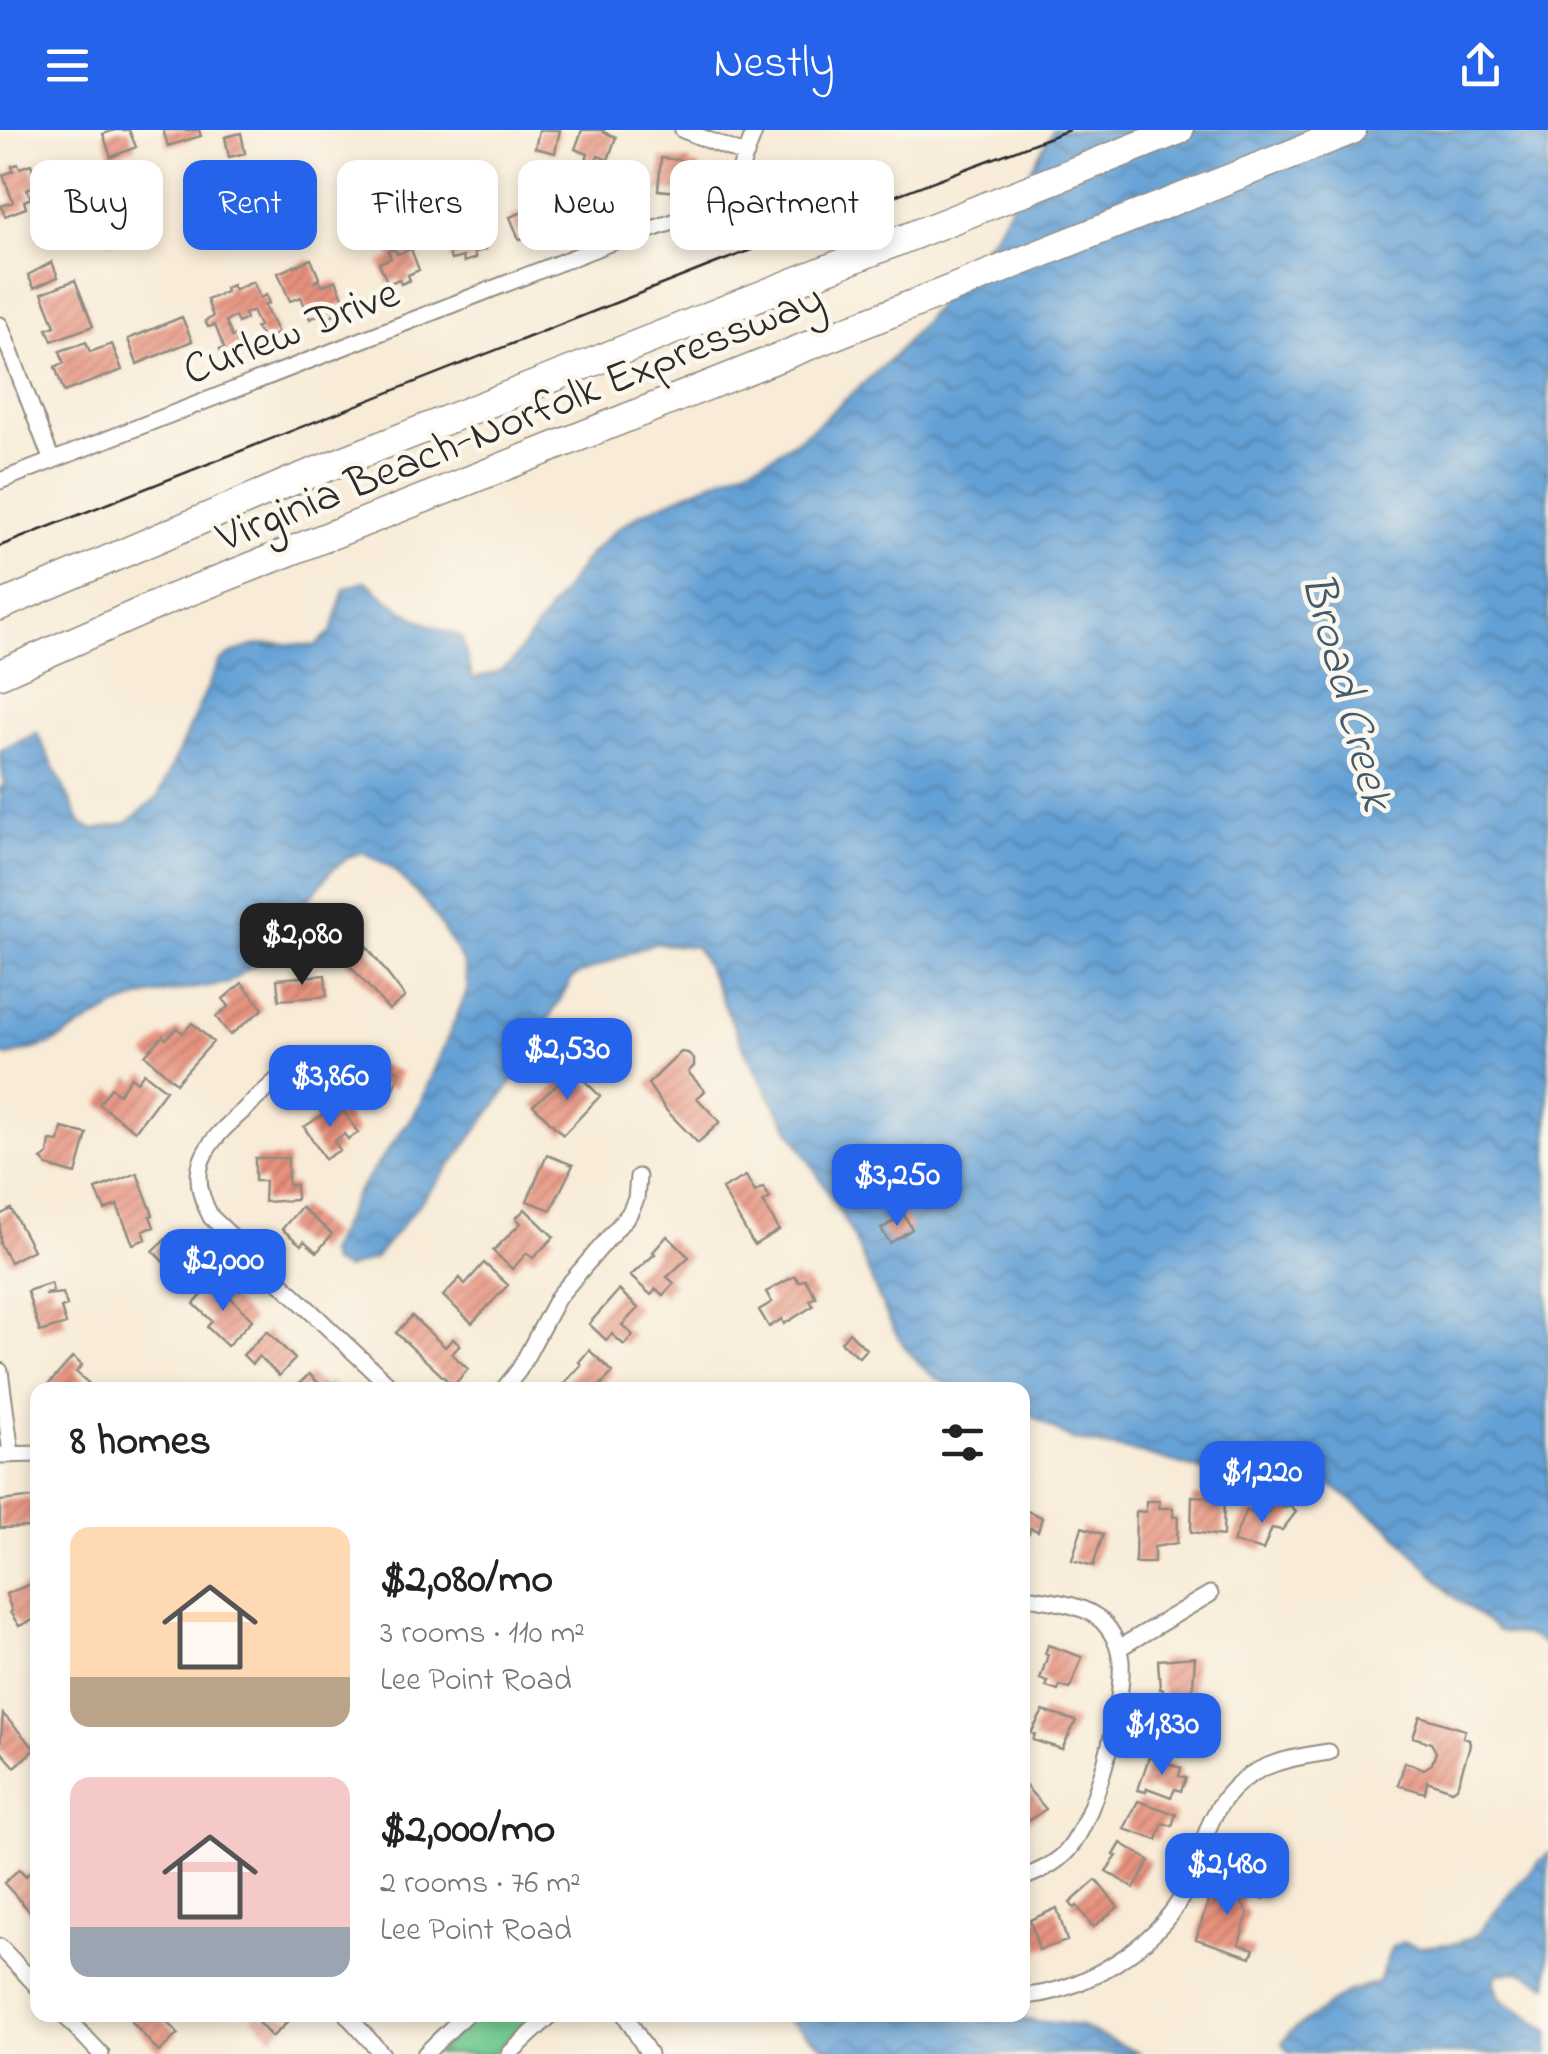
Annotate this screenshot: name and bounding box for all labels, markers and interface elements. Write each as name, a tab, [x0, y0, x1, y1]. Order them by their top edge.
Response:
text: Nestly	[713, 32, 835, 98]
icon: menu	[40, 38, 95, 93]
icon: share	[1453, 38, 1508, 93]
chip: Buy	[30, 160, 163, 250]
chip: Rent	[183, 160, 317, 250]
chip: Filters	[337, 160, 498, 250]
chip: New	[518, 160, 650, 250]
chip: Apartment	[670, 160, 894, 250]
street label: Curlew Drive	[174, 262, 410, 405]
street label: Virginia Beach-Norfolk Expressway	[206, 267, 835, 573]
water label: Broad Creek	[1280, 566, 1411, 820]
pin: $2,080	[221, 903, 383, 988]
text: $2,080	[262, 912, 342, 959]
pin: $2,530	[486, 1018, 648, 1103]
text: $2,530	[524, 1027, 610, 1074]
pin: $3,860	[249, 1045, 411, 1130]
text: $3,860	[291, 1054, 369, 1101]
pin: $3,250	[816, 1144, 978, 1229]
text: $3,250	[854, 1153, 940, 1200]
pin: $2,000	[142, 1229, 304, 1314]
text: $2,000	[182, 1238, 264, 1285]
text: 8 homes	[70, 1412, 211, 1473]
icon: filters	[935, 1415, 990, 1470]
pin: $1,220	[1181, 1441, 1343, 1526]
text: $1,220	[1222, 1450, 1302, 1497]
text: $2,080/mo	[380, 1550, 553, 1611]
icon: home	[150, 1567, 270, 1687]
text: 3 rooms · 110 m²	[380, 1611, 585, 1658]
text: Lee Point Road	[380, 1658, 572, 1705]
pin: $1,830	[1081, 1693, 1243, 1778]
text: $1,830	[1125, 1702, 1199, 1749]
text: $2,000/mo	[380, 1800, 555, 1861]
icon: home	[150, 1817, 270, 1937]
pin: $2,480	[1146, 1833, 1308, 1918]
text: $2,480	[1187, 1842, 1267, 1889]
text: 2 rooms · 76 m²	[380, 1861, 581, 1908]
text: Lee Point Road	[380, 1908, 572, 1955]

